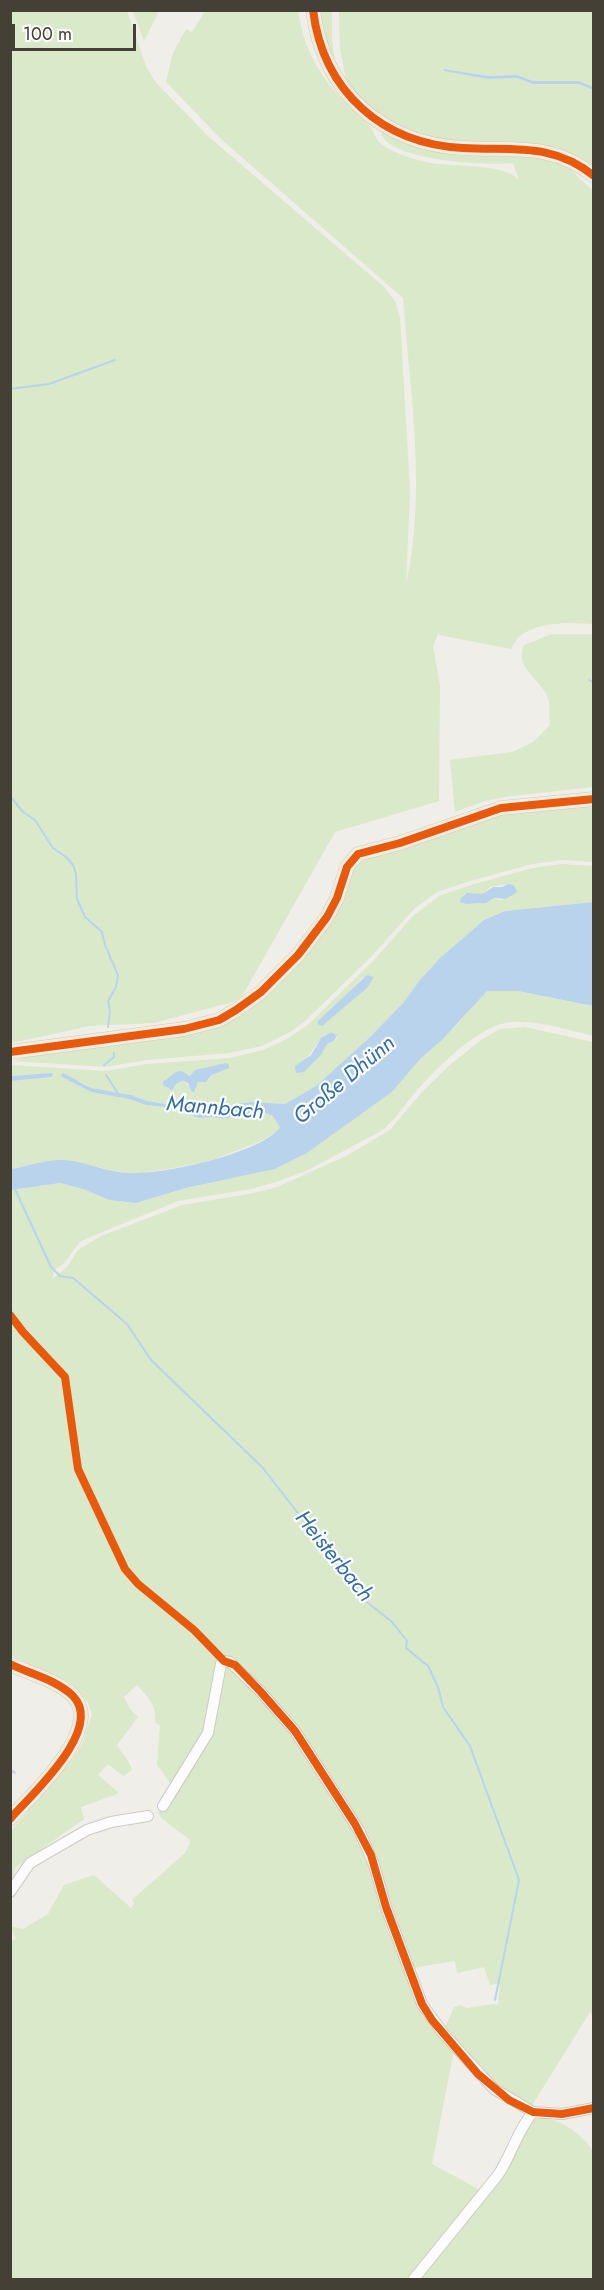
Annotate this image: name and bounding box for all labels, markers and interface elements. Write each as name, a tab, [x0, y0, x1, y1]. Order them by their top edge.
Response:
scale bar	[15, 12, 140, 50]
text: 100 m	[23, 21, 72, 47]
water label: Große Dhünn	[289, 1031, 401, 1131]
water label: Mannbach	[165, 1092, 265, 1126]
water label: Heisterbach	[288, 1506, 378, 1608]

